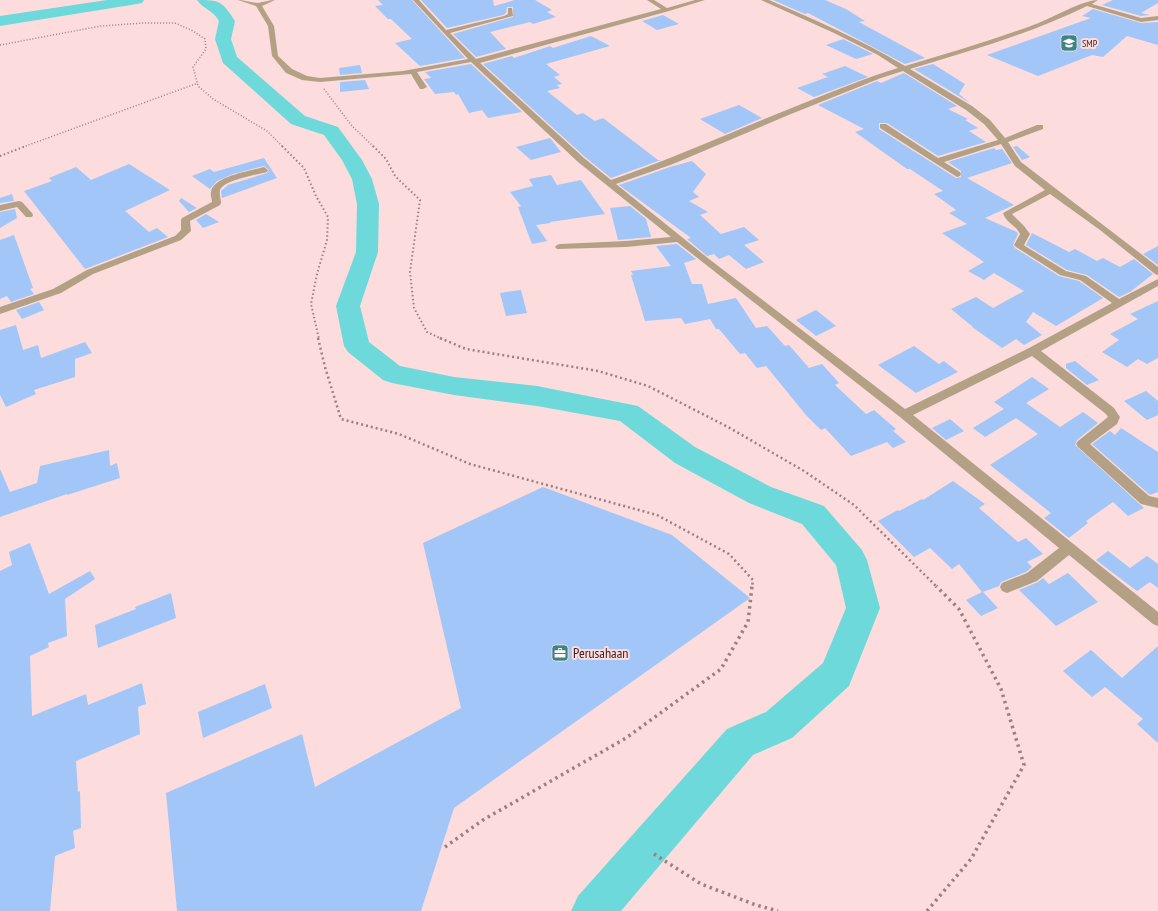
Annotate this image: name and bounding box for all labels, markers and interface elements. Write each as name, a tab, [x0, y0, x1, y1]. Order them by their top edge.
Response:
school or university icon: SMP	[1059, 33, 1079, 53]
place label: SMP	[1082, 37, 1098, 50]
office icon: Perusahaan	[550, 643, 570, 663]
place label: Perusahaan	[573, 644, 628, 662]

